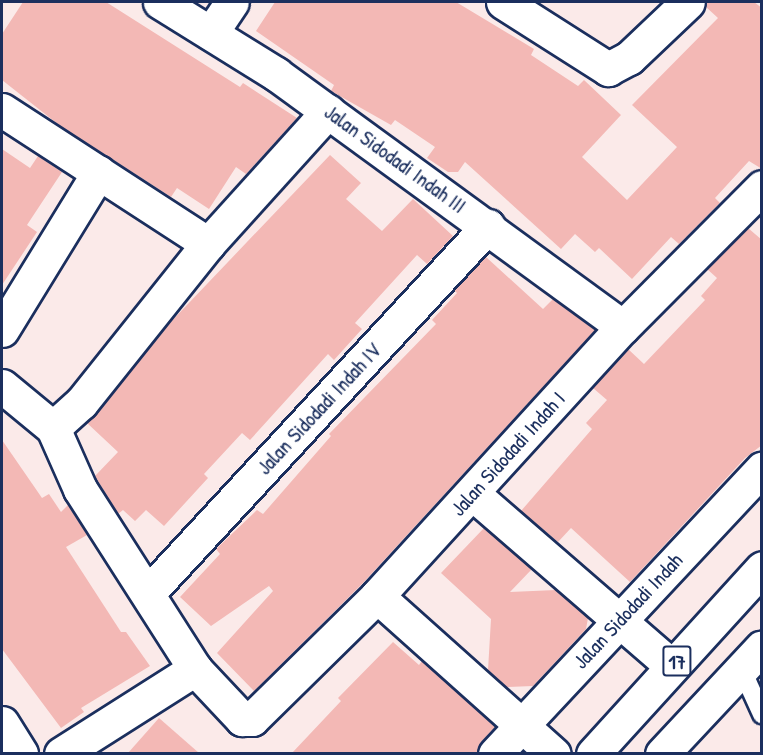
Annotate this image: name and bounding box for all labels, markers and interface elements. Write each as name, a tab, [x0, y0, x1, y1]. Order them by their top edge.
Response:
street label: Jalan Sidodadi Indah III	[319, 99, 471, 219]
street label: Jalan Sidodadi Indah IV	[252, 338, 386, 480]
street label: Jalan Sidodadi Indah I	[446, 387, 570, 521]
street label: Jalan Sidodadi Indah	[568, 548, 688, 674]
road number: 17	[662, 644, 692, 678]

